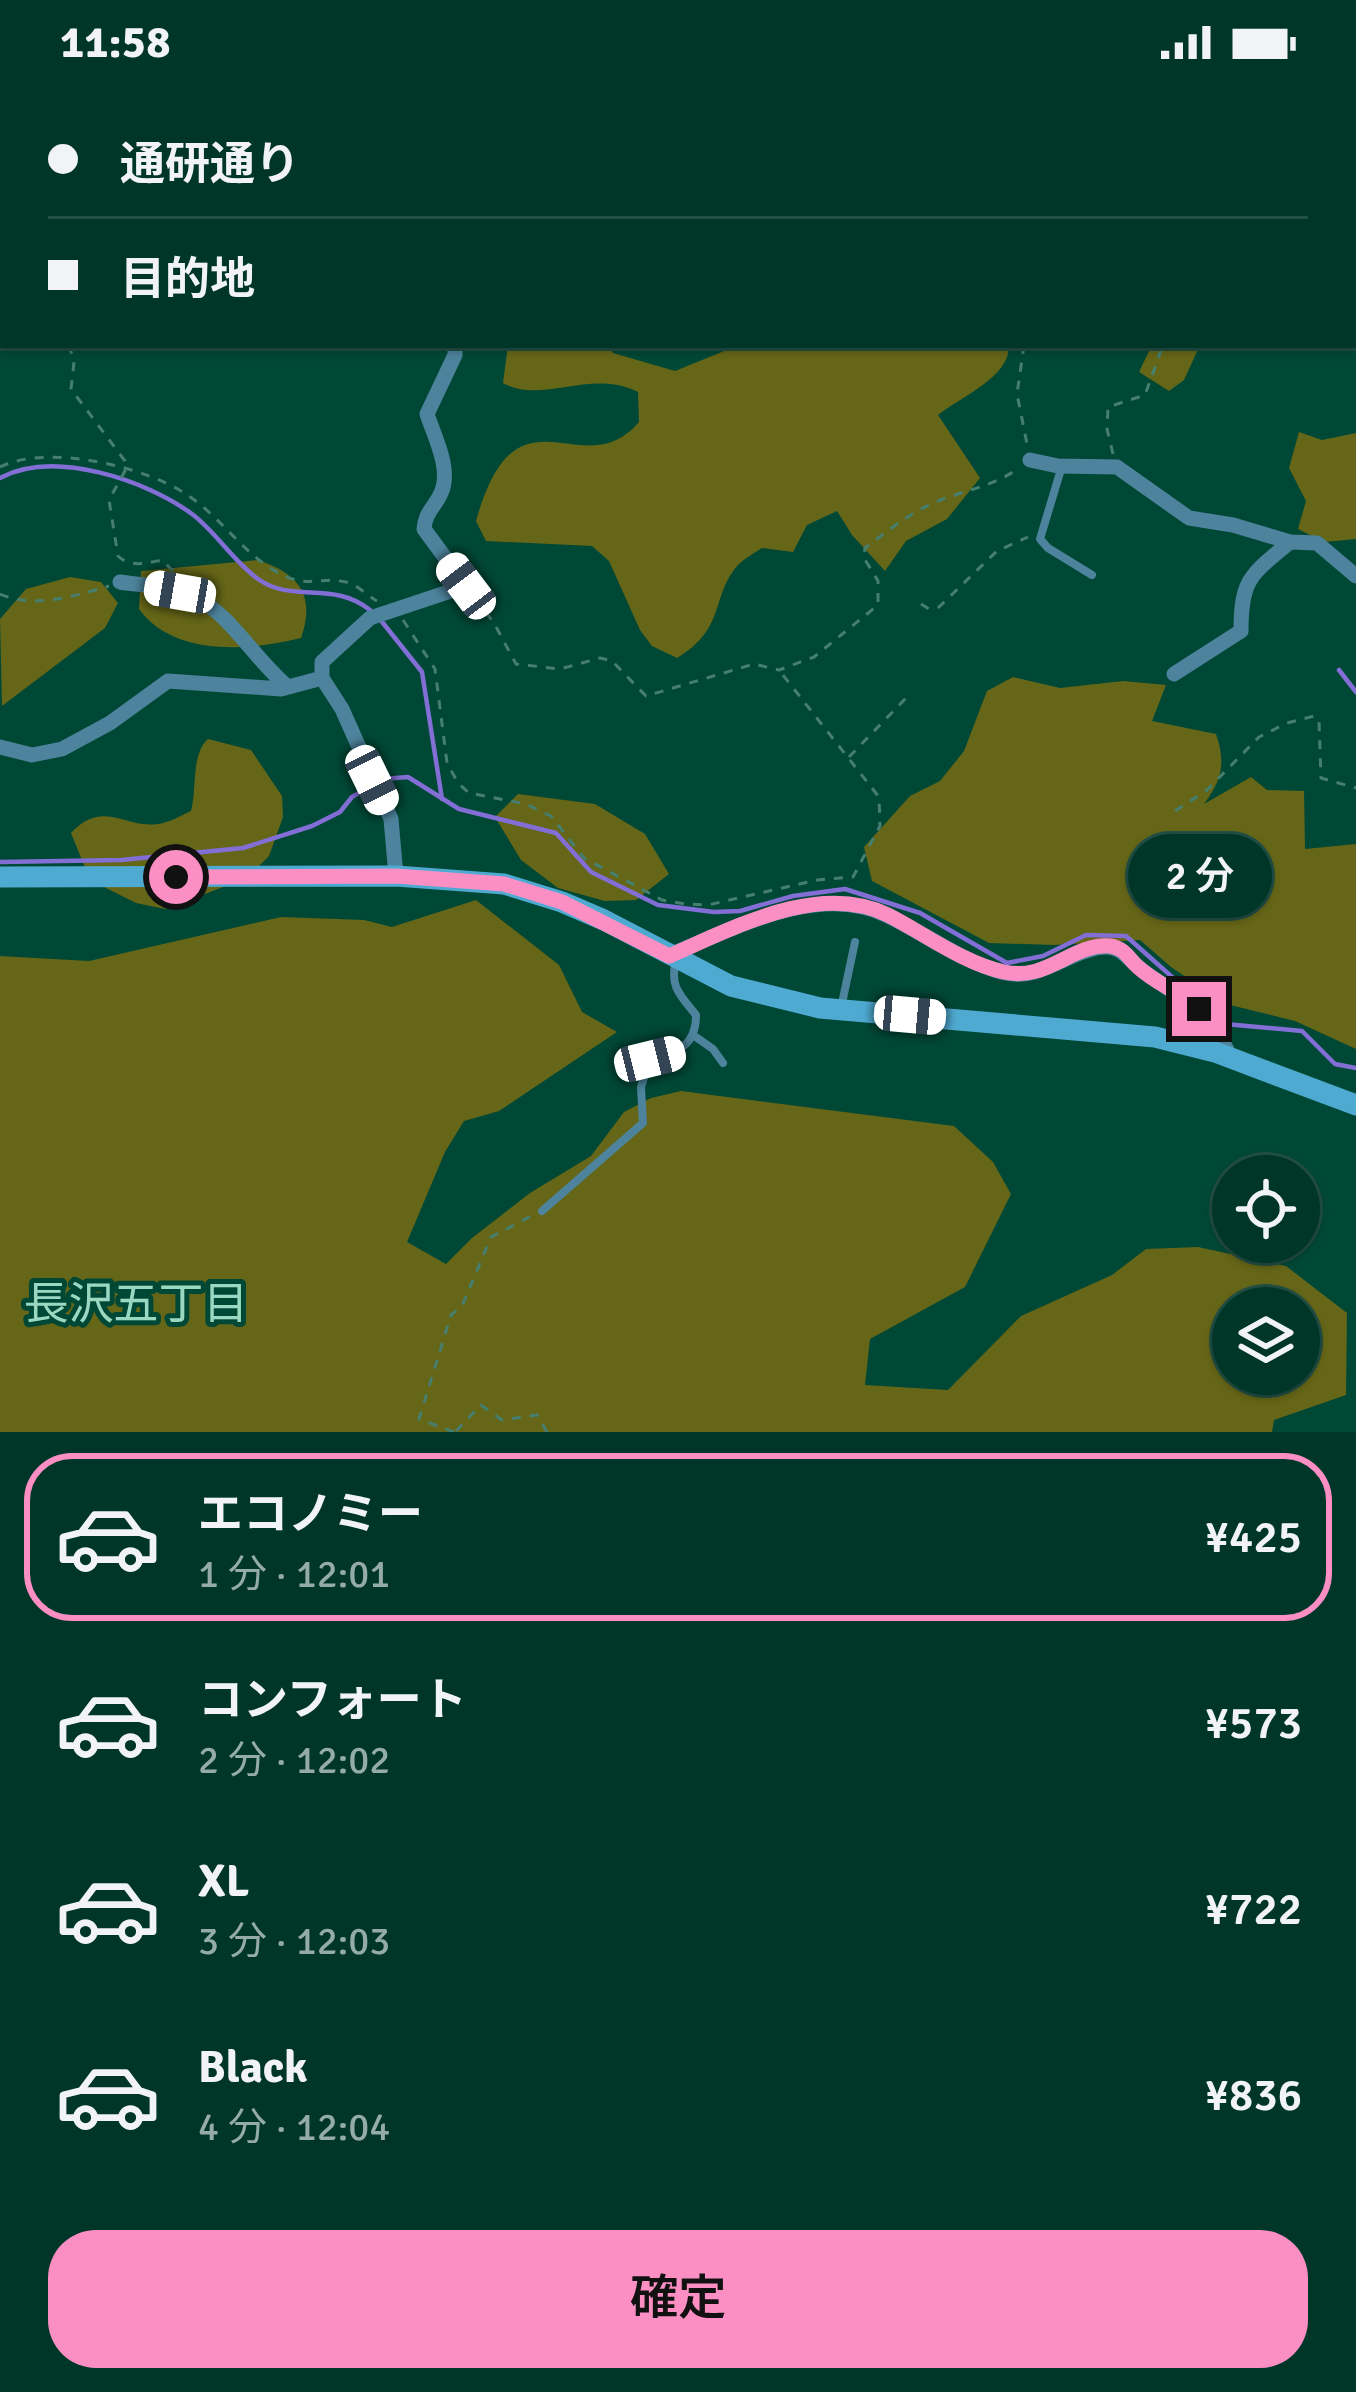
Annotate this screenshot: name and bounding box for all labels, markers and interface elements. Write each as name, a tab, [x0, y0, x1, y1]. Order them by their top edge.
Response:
text: 11:58	[60, 15, 170, 70]
text: 通研通り	[120, 137, 300, 192]
text: 目的地	[120, 252, 255, 307]
car	[430, 546, 502, 626]
car	[141, 568, 219, 616]
car	[340, 740, 404, 820]
callout: 2 分	[1127, 835, 1271, 919]
route start	[149, 850, 203, 904]
text: 2 分	[1166, 852, 1234, 900]
route end	[1172, 982, 1226, 1036]
car	[873, 994, 947, 1036]
car	[611, 1033, 689, 1085]
map controls	[1212, 1155, 1320, 1395]
button: locate	[1212, 1155, 1320, 1263]
district label: 長沢五丁目	[23, 1277, 249, 1332]
button: layers	[1212, 1287, 1320, 1395]
icon: car	[54, 1483, 162, 1591]
text: エコノミー	[198, 1487, 423, 1542]
text: ¥425	[1205, 1510, 1302, 1565]
text: 1 分 · 12:01	[198, 1550, 390, 1598]
icon: car	[54, 1669, 162, 1777]
text: コンフォート	[198, 1673, 467, 1728]
text: ¥573	[1205, 1696, 1302, 1751]
text: 2 分 · 12:02	[198, 1736, 390, 1784]
text: XL	[198, 1854, 249, 1909]
icon: car	[54, 1855, 162, 1963]
text: ¥722	[1205, 1882, 1302, 1937]
text: 3 分 · 12:03	[198, 1917, 390, 1965]
text: Black	[198, 2040, 308, 2095]
icon: car	[54, 2041, 162, 2149]
text: ¥836	[1205, 2068, 1302, 2123]
text: 4 分 · 12:04	[198, 2103, 390, 2151]
button: 確定	[48, 2230, 1308, 2368]

